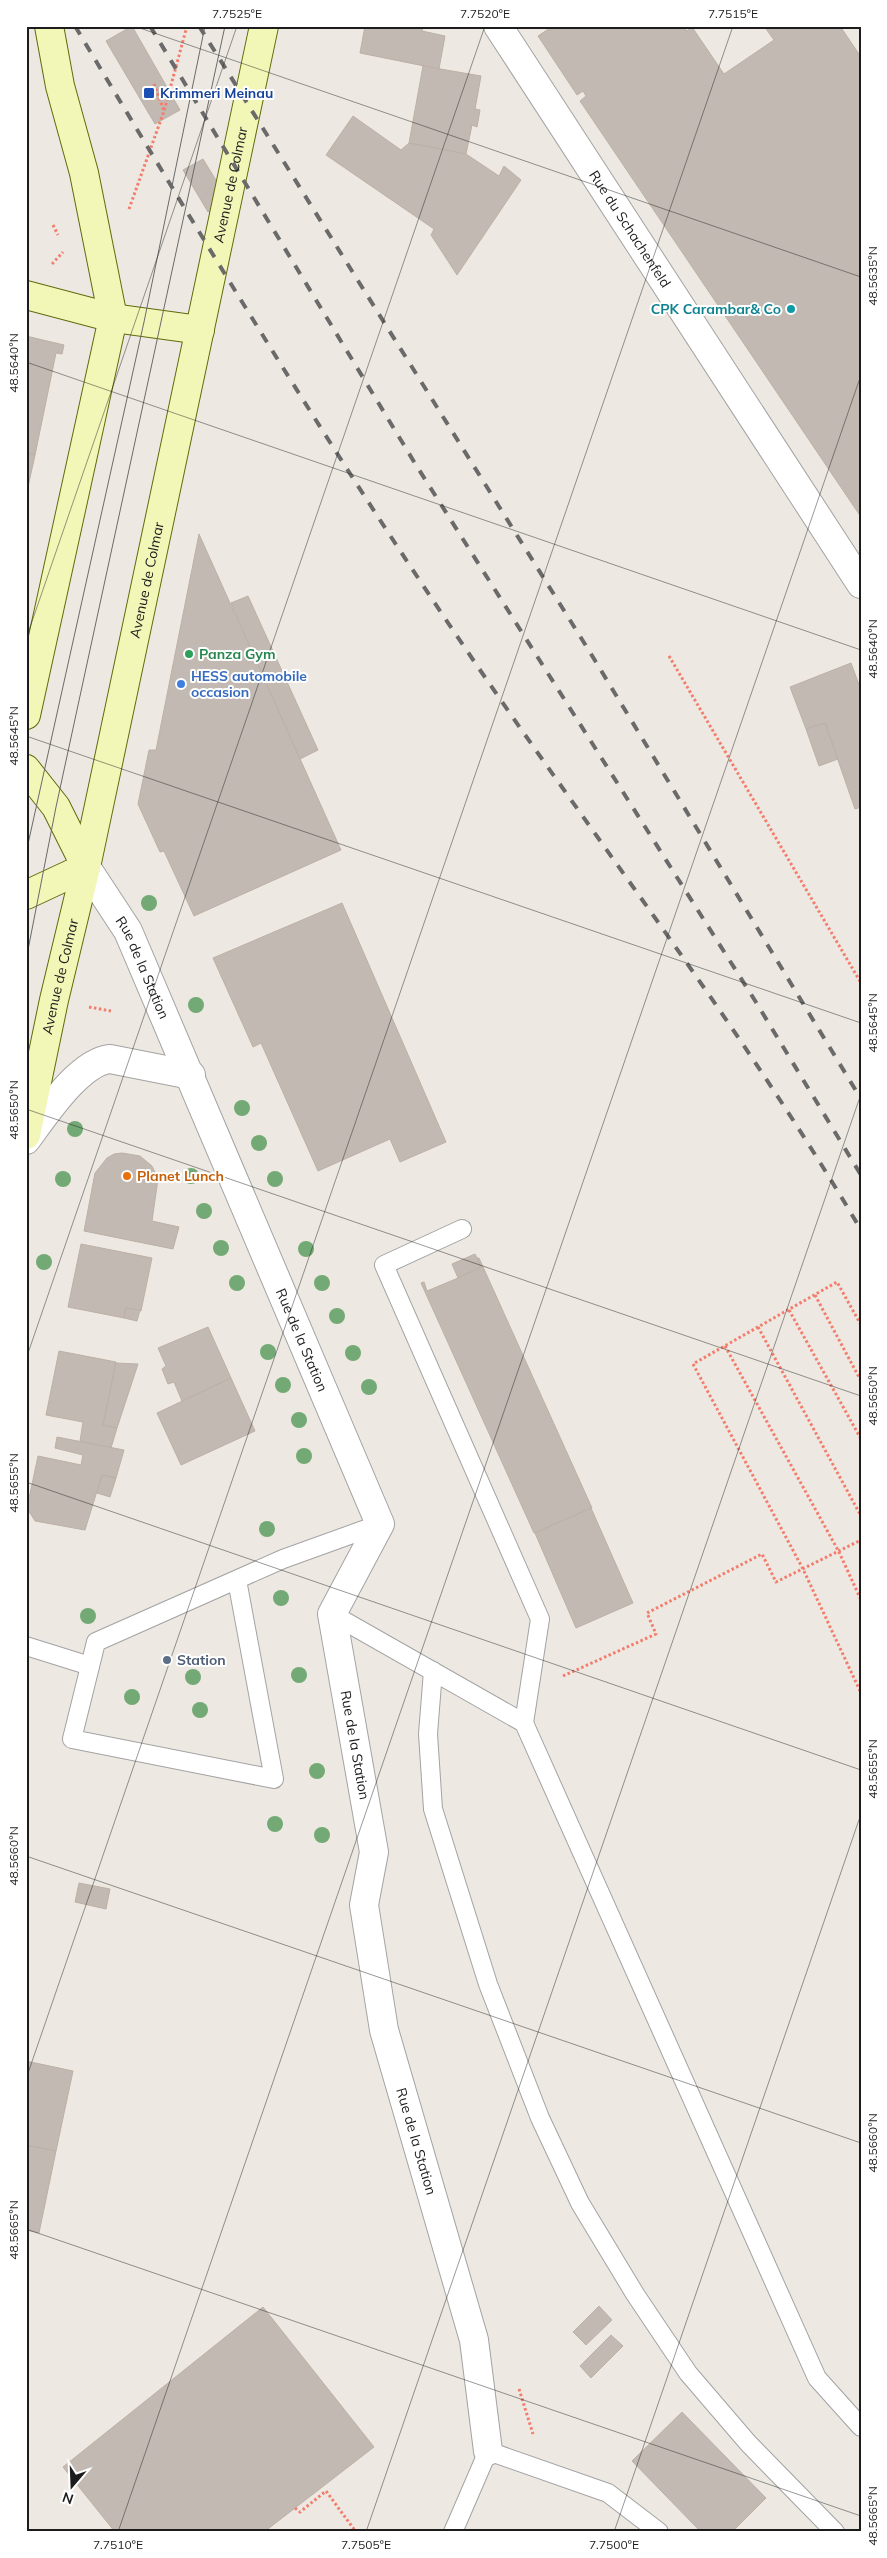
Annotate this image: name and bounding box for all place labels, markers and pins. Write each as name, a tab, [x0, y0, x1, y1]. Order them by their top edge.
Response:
place label: Krimmeri Meinau	[160, 84, 273, 102]
marker: Krimmeri Meinau	[142, 86, 156, 100]
place label: CPK Carambar& Co	[651, 300, 781, 318]
marker: CPK Carambar& Co	[785, 303, 797, 315]
place label: Panza Gym	[199, 645, 275, 663]
marker: Panza Gym	[183, 648, 195, 660]
place label: HESS automobile occasion	[191, 667, 307, 701]
marker: HESS automobile occasion	[175, 678, 187, 690]
place label: Planet Lunch	[137, 1167, 224, 1185]
marker: Planet Lunch	[121, 1170, 133, 1182]
place label: Station	[177, 1651, 226, 1669]
marker: Station	[161, 1654, 173, 1666]

